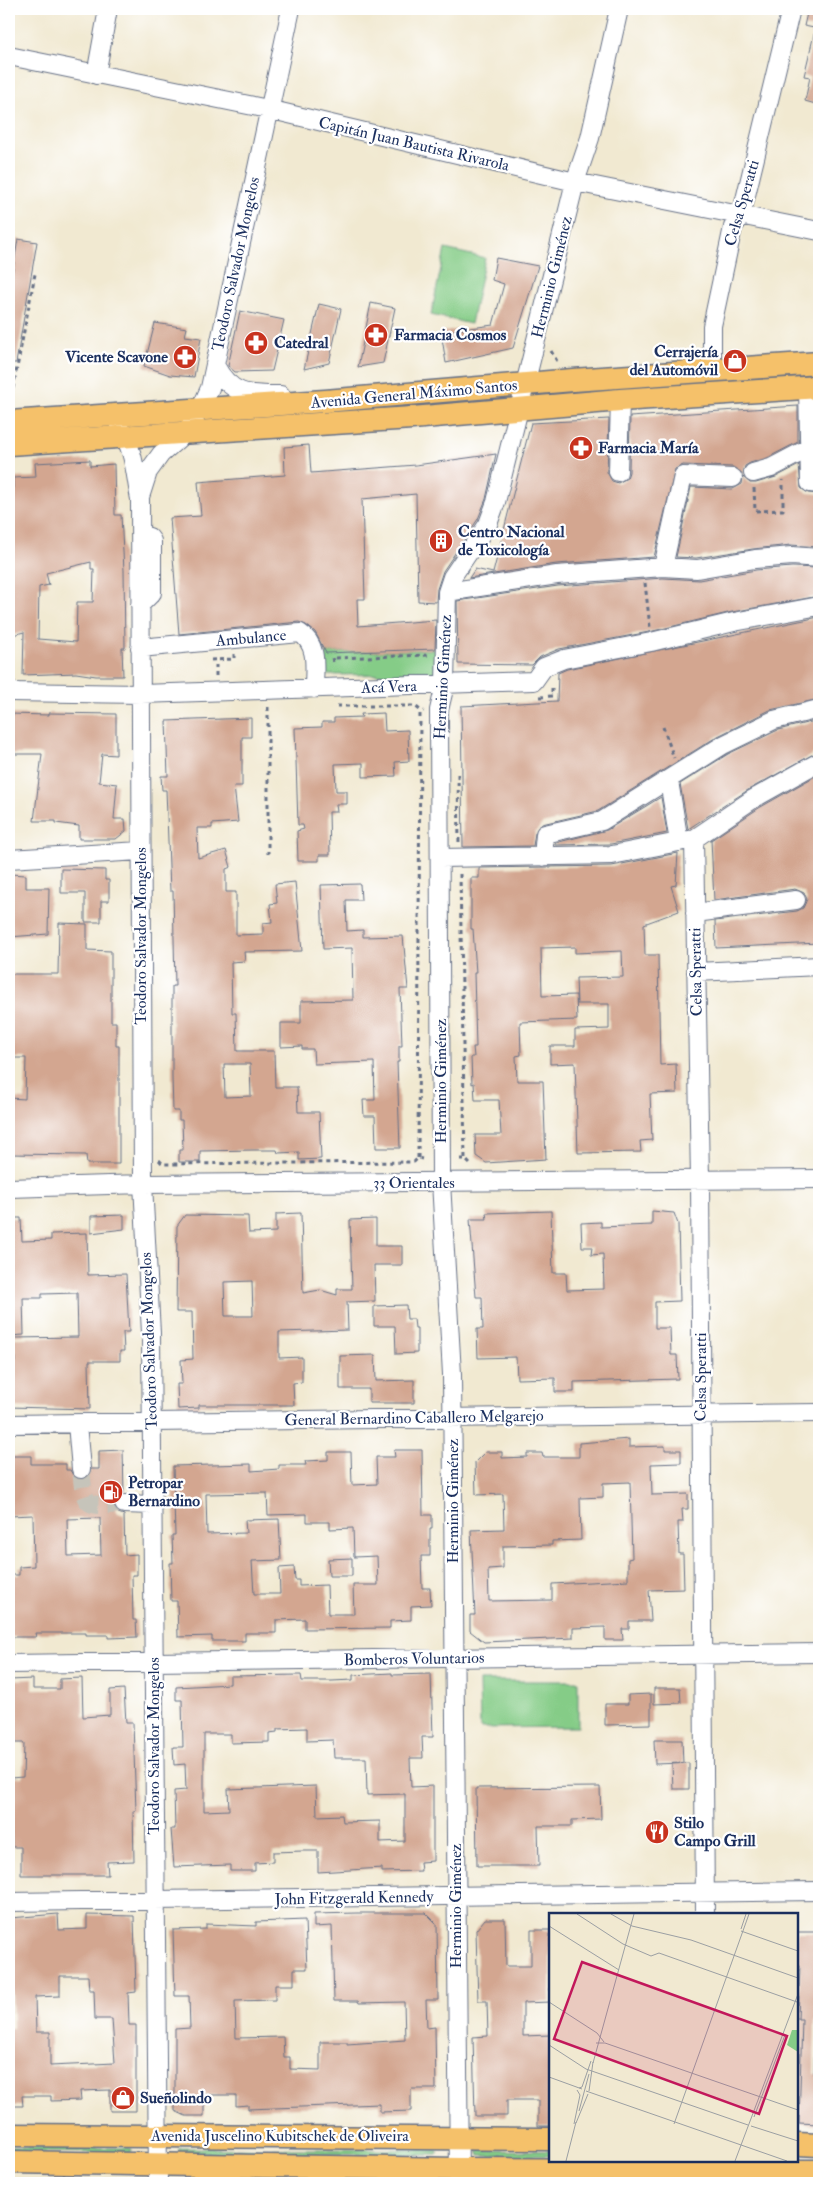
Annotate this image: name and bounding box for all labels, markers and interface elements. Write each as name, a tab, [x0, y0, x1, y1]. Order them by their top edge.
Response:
street label: Capitán Juan Bautista Rivarola	[317, 112, 512, 177]
street label: Celsa Speratti	[720, 158, 765, 249]
street label: Teodoro Salvador Mongelos	[208, 175, 264, 353]
street label: Herminio Giménez	[527, 214, 577, 340]
pharmacy icon: Farmacia Cosmos	[363, 322, 389, 348]
place label: Farmacia Cosmos	[394, 325, 507, 345]
pharmacy icon: Catedral	[243, 330, 269, 356]
place label: Catedral	[274, 333, 330, 353]
place label: Cerrajería del Automóvil	[630, 342, 719, 380]
pharmacy icon: Vicente Scavone	[172, 344, 198, 370]
place label: Vicente Scavone	[64, 347, 168, 367]
shop icon: Cerrajería del Automóvil	[722, 348, 748, 374]
street label: Avenida General Máximo Santos	[309, 375, 518, 413]
pharmacy icon: Farmacia María	[568, 435, 594, 461]
place label: Farmacia María	[598, 438, 699, 458]
place label: Centro Nacional de Toxicología	[458, 522, 565, 561]
building icon: Centro Nacional de Toxicología	[428, 528, 454, 554]
street label: Herminio Giménez	[430, 614, 456, 740]
street label: Ambulance	[214, 625, 287, 651]
street label: Acá Vera	[360, 676, 418, 698]
street label: Teodoro Salvador Mongelos	[131, 847, 151, 1025]
street label: Celsa Speratti	[685, 927, 708, 1017]
street label: Herminio Giménez	[431, 1018, 451, 1144]
street label: 33 Orientales	[373, 1173, 455, 1193]
street label: Teodoro Salvador Mongelos	[136, 1252, 162, 1430]
street label: Celsa Speratti	[691, 1333, 712, 1421]
street label: General Bernardino Caballero Melgarejo	[284, 1406, 544, 1430]
street label: Herminio Giménez	[443, 1438, 463, 1564]
place label: Petropar Bernardino	[128, 1473, 200, 1511]
fuel station icon: Petropar Bernardino	[98, 1479, 124, 1505]
street label: Bomberos Voluntarios	[343, 1648, 485, 1670]
street label: Teodoro Salvador Mongelos	[144, 1657, 164, 1835]
place label: Stilo Campo Grill	[674, 1813, 757, 1852]
restaurant icon: Stilo Campo Grill	[644, 1819, 670, 1845]
street label: Herminio Giménez	[446, 1843, 466, 1969]
street label: John Fitzgerald Kennedy	[273, 1887, 435, 1910]
inset map	[549, 1913, 798, 2162]
shop icon: Sueñolindo	[110, 2085, 136, 2111]
place label: Sueñolindo	[140, 2088, 212, 2108]
street label: Avenida Juscelino Kubitschek de Oliveira	[150, 2126, 409, 2147]

